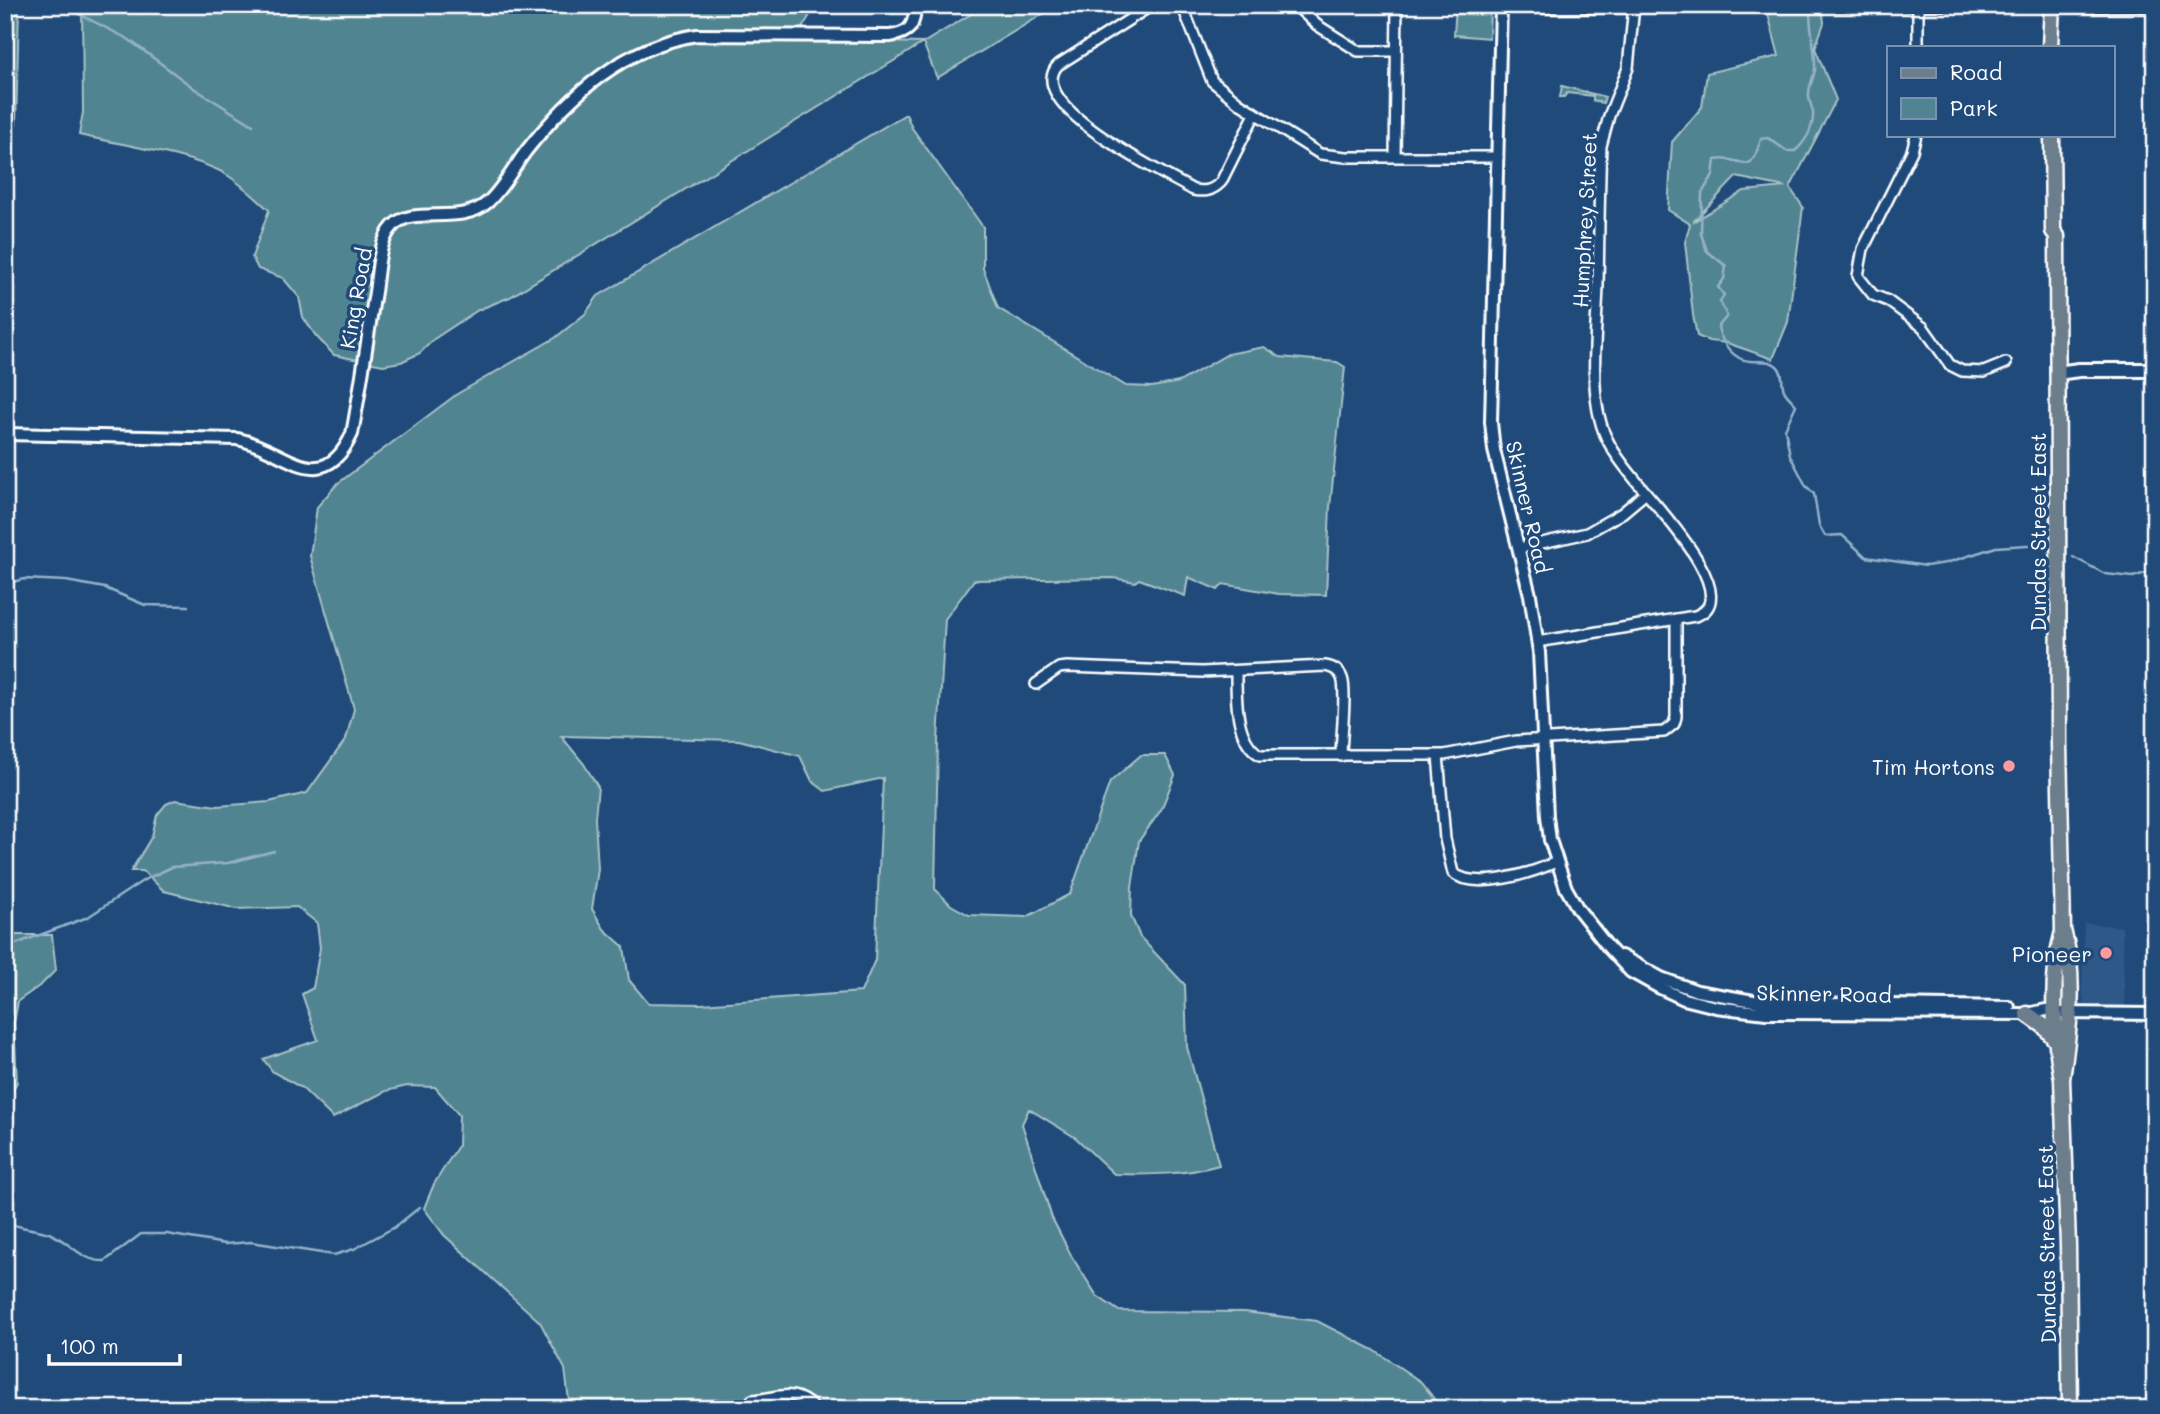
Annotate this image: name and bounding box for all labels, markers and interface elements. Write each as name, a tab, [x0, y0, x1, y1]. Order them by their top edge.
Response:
legend	[1887, 46, 2114, 136]
text: Road	[1950, 58, 2002, 85]
text: Park	[1950, 94, 1998, 121]
street label: Humphrey Street	[1566, 131, 1602, 309]
street label: King Road	[333, 245, 377, 351]
street label: Dundas Street East	[2024, 433, 2051, 632]
street label: Skinner Road	[1501, 438, 1557, 576]
place label: Tim Hortons	[1872, 753, 1995, 780]
marker: Tim Hortons	[2001, 758, 2017, 774]
place label: Pioneer	[2012, 940, 2092, 967]
marker: Pioneer	[2098, 945, 2114, 961]
street label: Skinner Road	[1756, 978, 1892, 1008]
street label: Dundas Street East	[2031, 1144, 2061, 1344]
scale bar	[49, 1323, 180, 1367]
text: 100 m	[60, 1332, 119, 1359]

